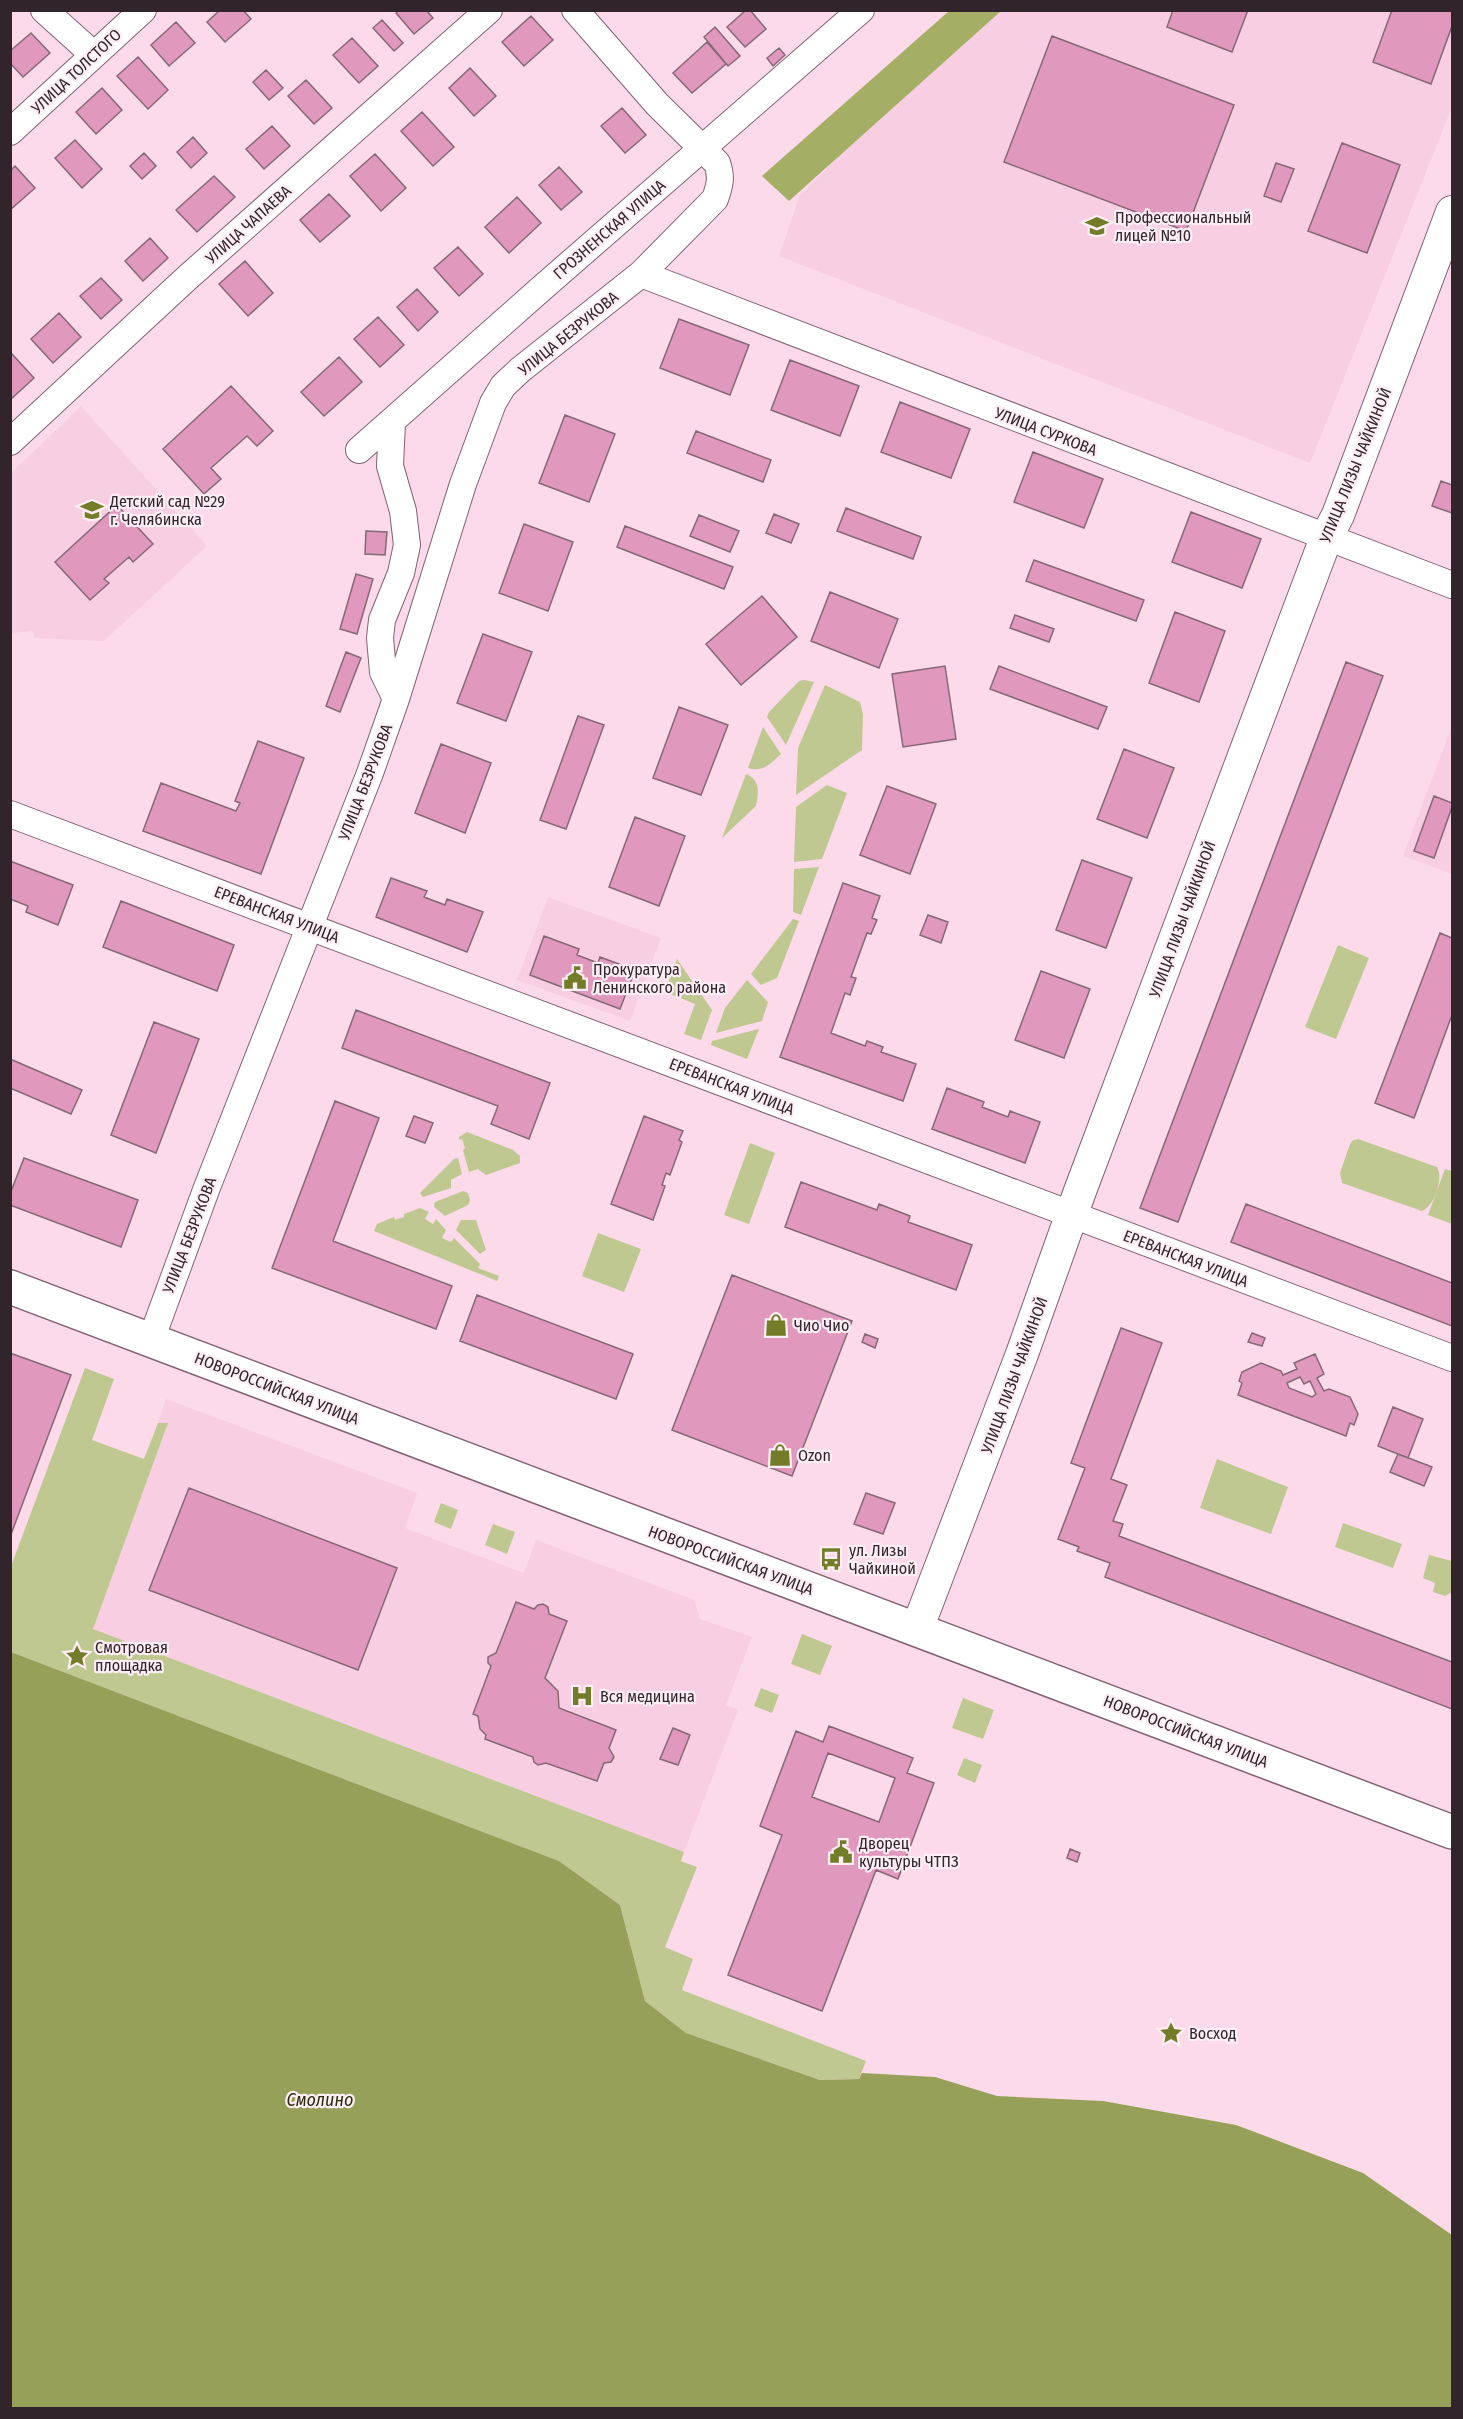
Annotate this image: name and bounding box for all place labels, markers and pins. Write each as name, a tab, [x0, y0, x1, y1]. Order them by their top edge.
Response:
place label: Профессиональный лицей №10	[1115, 208, 1251, 245]
school or university icon: Профессиональный лицей №10	[1084, 213, 1110, 239]
place label: Детский сад №29 г. Челябинска	[109, 492, 225, 529]
school or university icon: Детский сад №29 г. Челябинска	[79, 497, 105, 523]
place label: Прокуратура Ленинского района	[593, 960, 726, 997]
public building icon: Прокуратура Ленинского района	[562, 965, 588, 991]
shop icon: Чио Чио	[763, 1312, 789, 1338]
place label: Чио Чио	[794, 1316, 849, 1335]
shop icon: Ozon	[767, 1442, 793, 1468]
place label: Ozon	[798, 1446, 831, 1465]
place label: ул. Лизы Чайкиной	[849, 1541, 916, 1578]
bus stop icon: ул. Лизы Чайкиной	[818, 1546, 844, 1572]
place label: Смотровая площадка	[95, 1638, 168, 1675]
place icon: Смотровая площадка	[64, 1643, 90, 1669]
hospital icon: Вся медицина	[569, 1683, 595, 1709]
place label: Вся медицина	[600, 1687, 695, 1706]
place label: Дворец культуры ЧТПЗ	[858, 1834, 959, 1871]
public building icon: Дворец культуры ЧТПЗ	[828, 1839, 854, 1865]
place icon: Восход	[1158, 2020, 1184, 2046]
place label: Восход	[1189, 2024, 1236, 2043]

